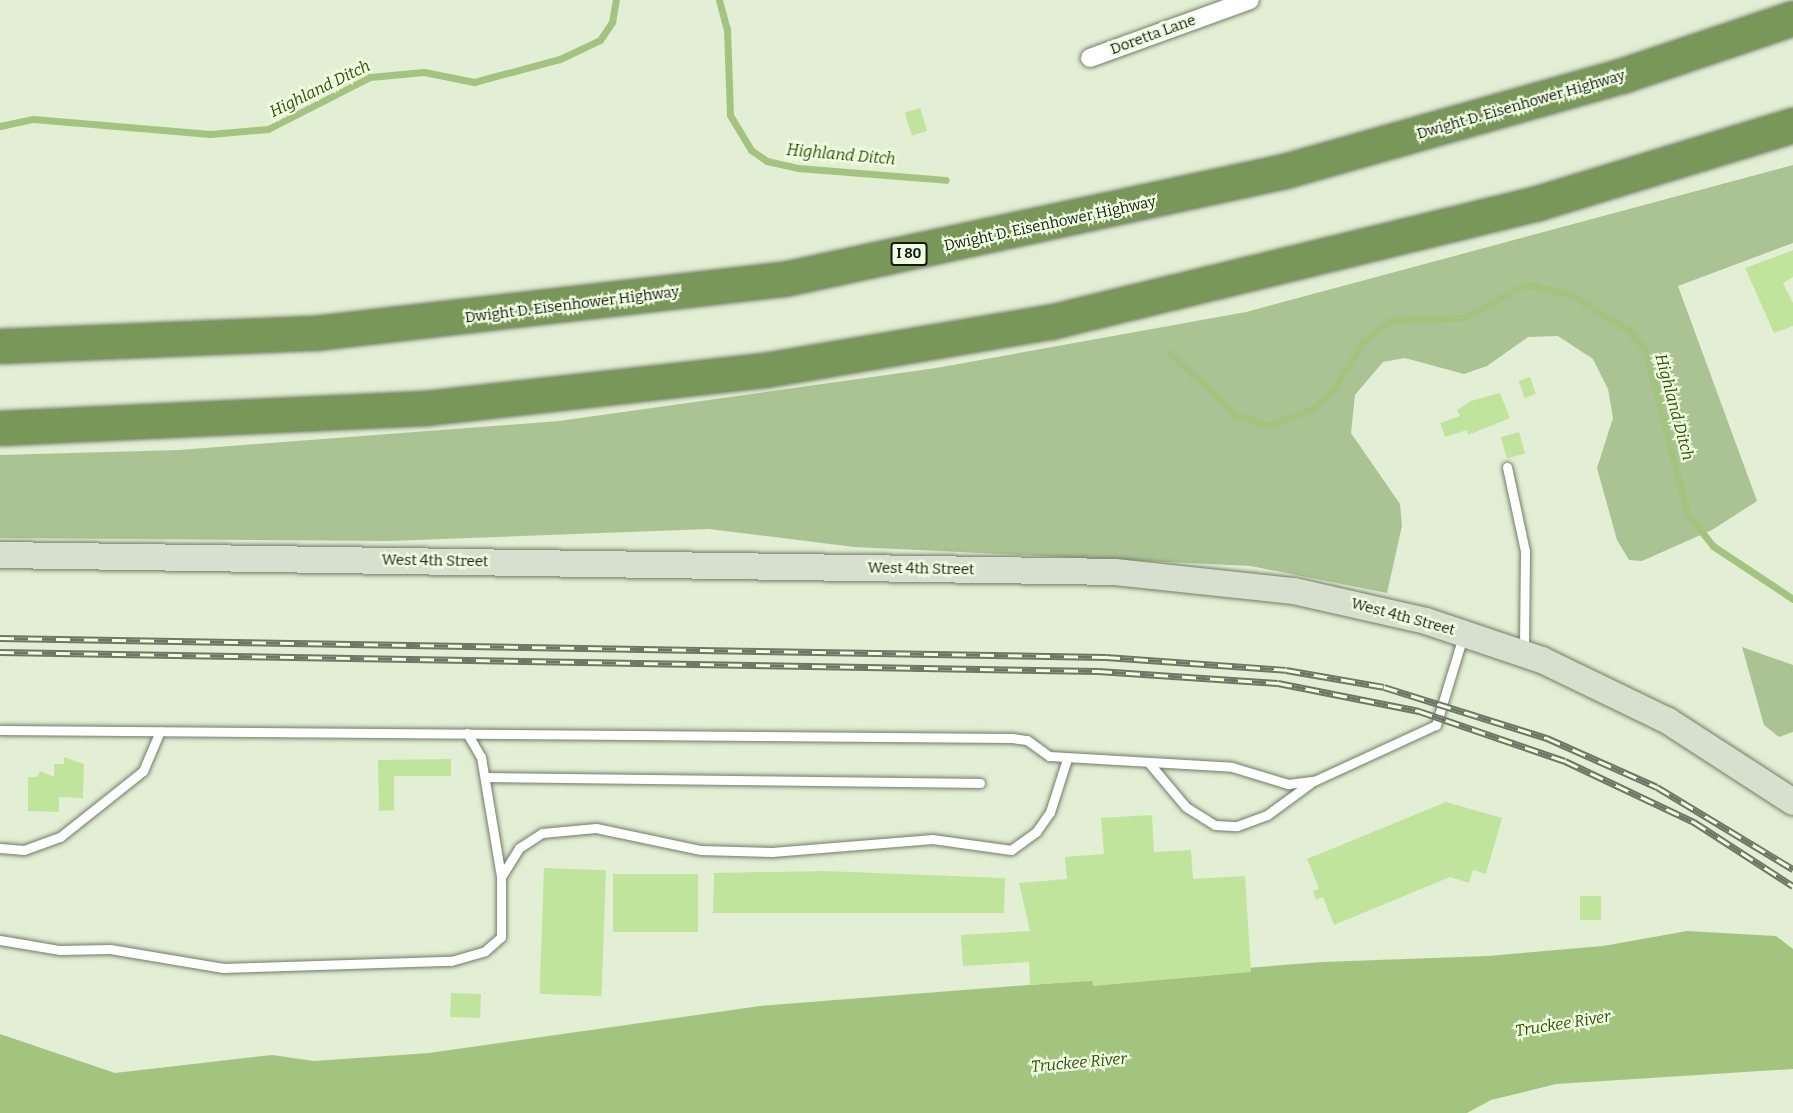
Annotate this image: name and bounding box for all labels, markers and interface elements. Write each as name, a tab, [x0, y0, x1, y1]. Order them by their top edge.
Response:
street label: Doretta Lane	[1108, 11, 1198, 59]
water label: Highland Ditch	[267, 56, 373, 122]
street label: Dwight D. Eisenhower Highway	[1415, 67, 1627, 143]
water label: Highland Ditch	[786, 141, 896, 169]
street label: Dwight D. Eisenhower Highway	[943, 193, 1157, 255]
road number: I 80	[890, 243, 928, 265]
street label: Dwight D. Eisenhower Highway	[464, 283, 680, 327]
water label: Highland Ditch	[1651, 352, 1697, 462]
street label: West 4th Street	[381, 551, 489, 571]
street label: West 4th Street	[867, 559, 975, 579]
street label: West 4th Street	[1349, 594, 1457, 640]
water label: Truckee River	[1514, 1007, 1612, 1041]
water label: Truckee River	[1030, 1049, 1128, 1077]

